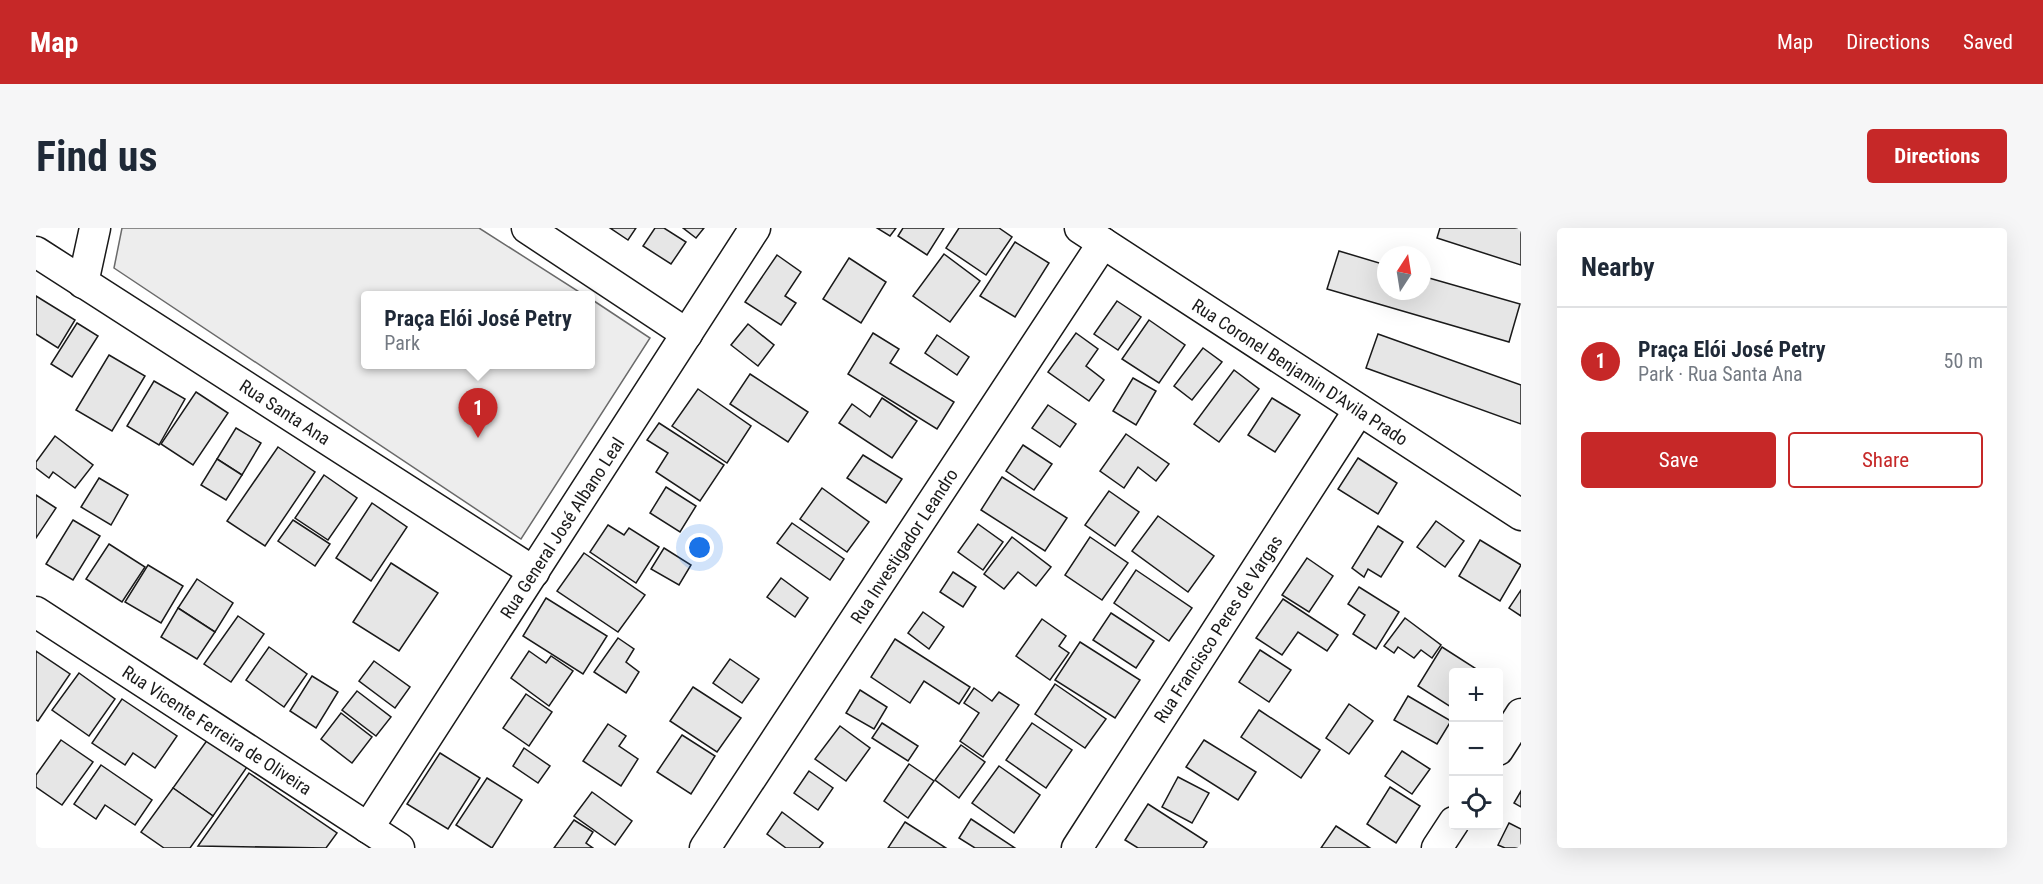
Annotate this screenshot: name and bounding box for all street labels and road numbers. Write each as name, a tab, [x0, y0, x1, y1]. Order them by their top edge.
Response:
street label: Rua Coronel Benjamin D'Avila Prado	[1188, 294, 1412, 450]
street label: Rua Santa Ana	[236, 375, 334, 449]
street label: Rua General José Albano Leal	[496, 434, 628, 622]
street label: Rua Investigador Leandro	[846, 465, 962, 627]
street label: Rua Francisco Peres de Vargas	[1149, 531, 1287, 727]
street label: Rua Vicente Ferreira de Oliveira	[119, 661, 315, 799]

